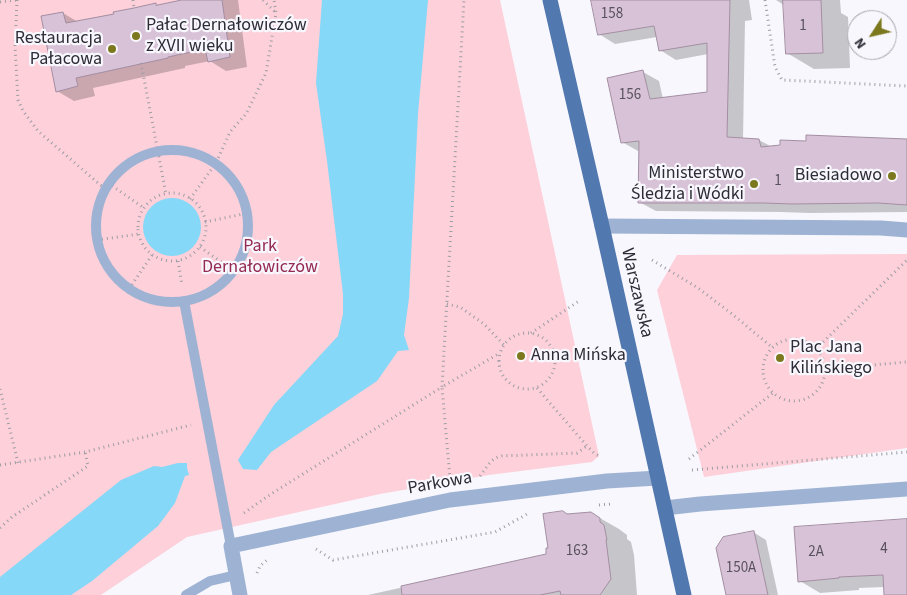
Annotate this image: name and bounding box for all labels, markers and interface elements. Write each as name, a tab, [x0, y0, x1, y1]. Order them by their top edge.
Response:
house number: 158	[601, 6, 623, 24]
north arrow	[847, 10, 897, 60]
place label: Pałac Dernałowiczów z XVII wieku	[146, 15, 307, 58]
house number: 1	[799, 18, 807, 36]
place label: Restauracja Pałacowa	[15, 28, 102, 70]
marker: Pałac Dernałowiczów z XVII wieku	[130, 30, 142, 42]
text: N	[850, 33, 871, 53]
marker: Restauracja Pałacowa	[106, 43, 118, 55]
house number: 156	[619, 87, 641, 105]
place label: Ministerstwo Śledzia i Wódki	[631, 163, 744, 205]
place label: Biesiadowo	[795, 165, 882, 187]
marker: Biesiadowo	[886, 170, 898, 182]
house number: 1	[774, 173, 782, 191]
marker: Ministerstwo Śledzia i Wódki	[748, 178, 760, 190]
park label: Park Dernałowiczów	[202, 236, 318, 278]
street label: Warszawska	[615, 246, 657, 340]
place label: Plac Jana Kilińskiego	[790, 337, 872, 379]
place label: Anna Mińska	[531, 345, 626, 367]
marker: Anna Mińska	[515, 350, 527, 362]
marker: Plac Jana Kilińskiego	[774, 352, 786, 364]
street label: Parkowa	[406, 468, 474, 500]
house number: 4	[880, 541, 888, 559]
house number: 163	[566, 543, 588, 561]
house number: 2A	[808, 544, 824, 562]
house number: 150A	[726, 560, 756, 578]

